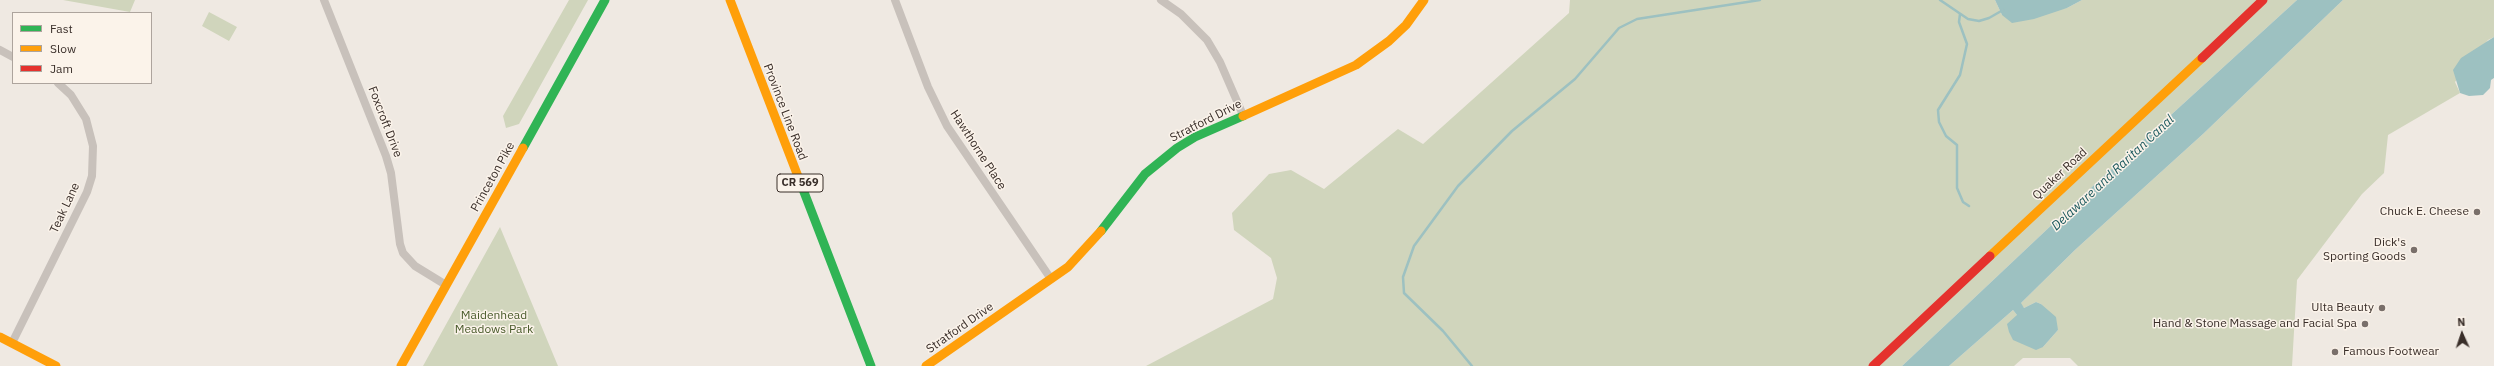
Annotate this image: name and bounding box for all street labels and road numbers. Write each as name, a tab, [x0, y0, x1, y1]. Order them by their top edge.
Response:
street label: Province Line Road	[760, 62, 810, 162]
street label: Foxcroft Drive	[365, 85, 405, 159]
street label: Stratford Drive	[1168, 97, 1244, 145]
street label: Hawthorne Place	[947, 108, 1009, 192]
street label: Princeton Pike	[468, 140, 518, 214]
street label: Quaker Road	[2030, 145, 2090, 203]
road number: CR 569	[777, 174, 823, 192]
street label: Teak Lane	[47, 180, 83, 236]
street label: Stratford Drive	[924, 300, 996, 356]

